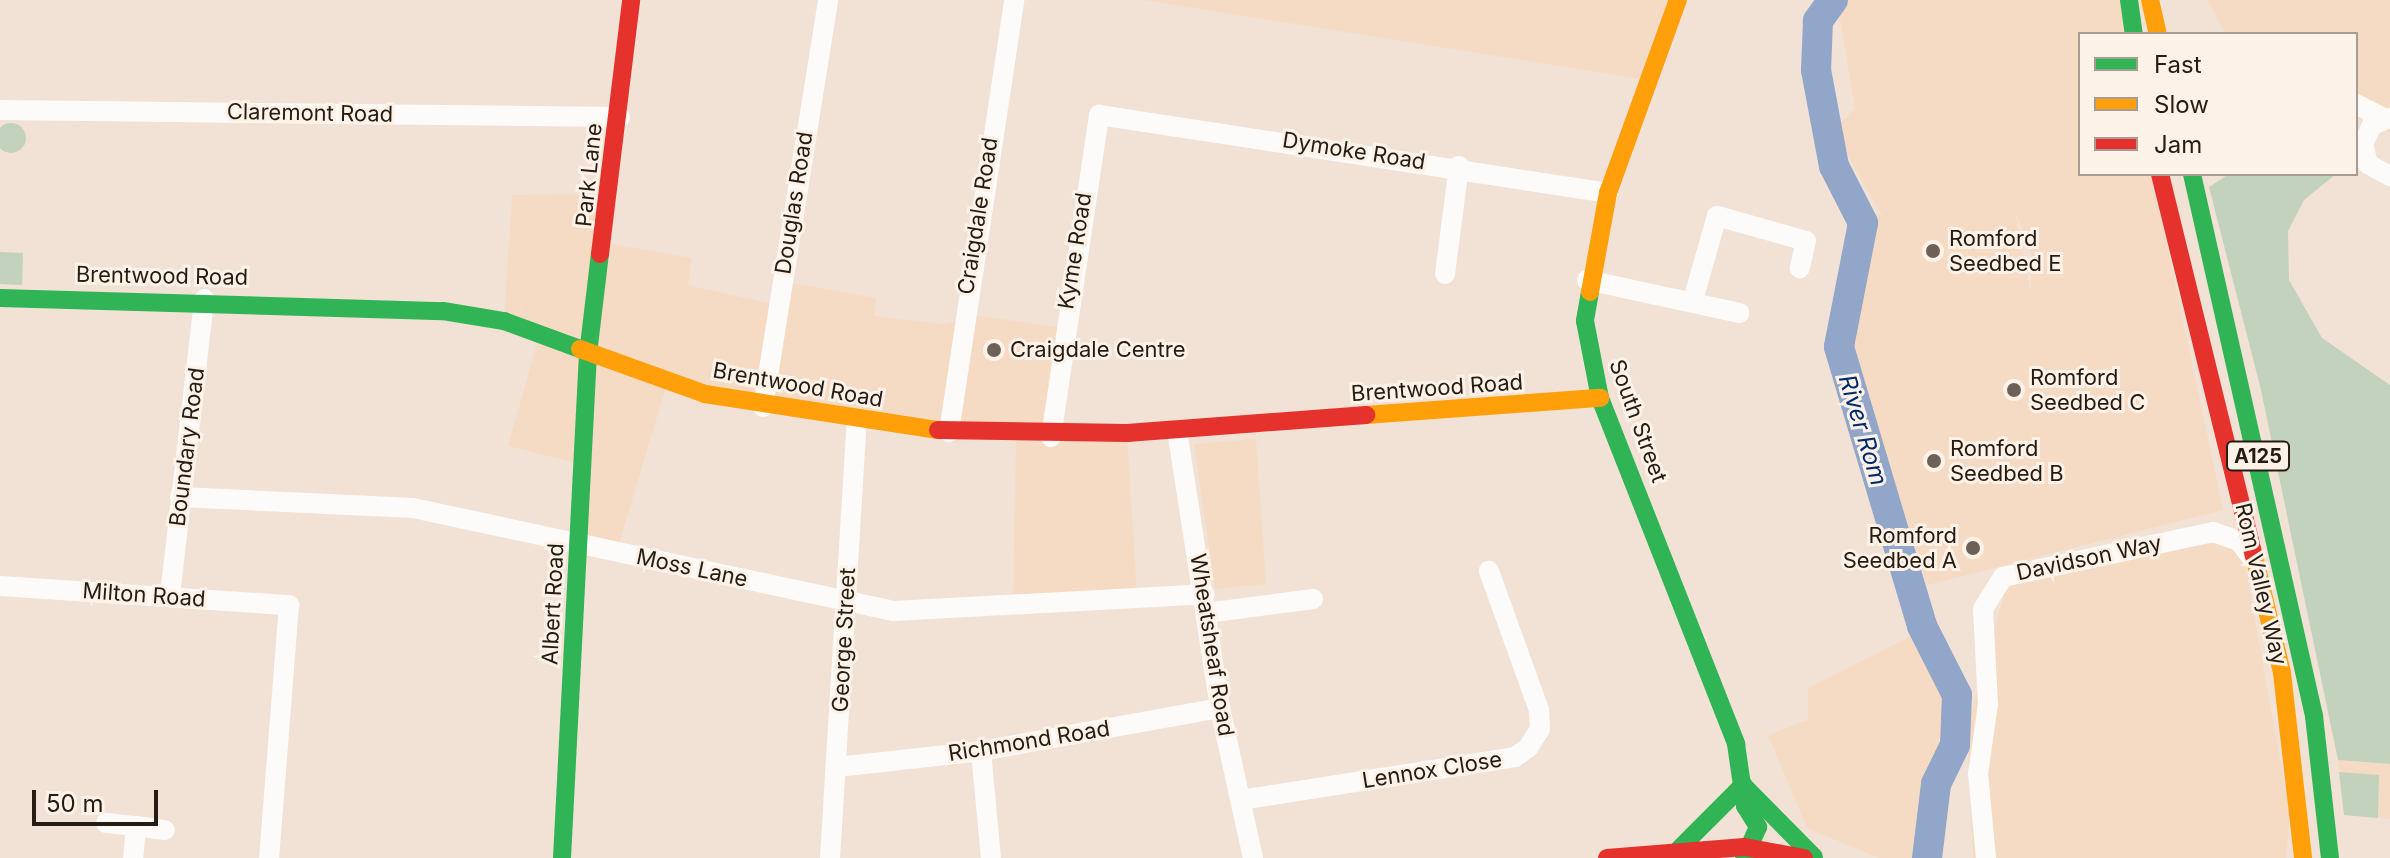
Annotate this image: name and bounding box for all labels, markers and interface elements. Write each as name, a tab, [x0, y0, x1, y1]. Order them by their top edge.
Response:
legend	[2078, 32, 2358, 176]
text: Fast	[2154, 50, 2202, 79]
text: Slow	[2154, 90, 2209, 119]
street label: Claremont Road	[227, 98, 393, 128]
street label: Park Lane	[570, 122, 608, 228]
street label: Dymoke Road	[1281, 127, 1427, 175]
street label: Douglas Road	[770, 130, 818, 276]
text: Jam	[2154, 130, 2202, 159]
street label: Craigdale Road	[953, 136, 1003, 296]
street label: Kyme Road	[1053, 191, 1097, 311]
place label: Romford Seedbed E	[1949, 225, 2061, 276]
marker: Romford Seedbed E	[1924, 242, 1942, 260]
street label: Brentwood Road	[76, 261, 248, 291]
place label: Craigdale Centre	[1010, 337, 1186, 363]
marker: Craigdale Centre	[985, 341, 1003, 359]
street label: South Street	[1604, 356, 1672, 486]
street label: Brentwood Road	[711, 357, 885, 413]
place label: Romford Seedbed C	[2030, 364, 2145, 416]
street label: Boundary Road	[164, 366, 210, 528]
street label: Brentwood Road	[1350, 369, 1524, 407]
water label: River Rom	[1833, 371, 1893, 489]
marker: Romford Seedbed C	[2005, 381, 2023, 399]
place label: Romford Seedbed B	[1950, 435, 2064, 486]
road number: A125	[2226, 440, 2290, 472]
marker: Romford Seedbed B	[1925, 452, 1943, 470]
street label: Rom Valley Way	[2230, 500, 2292, 668]
place label: Romford Seedbed A	[1843, 522, 1957, 574]
street label: Davidson Way	[2014, 530, 2164, 586]
marker: Romford Seedbed A	[1964, 539, 1982, 557]
street label: Albert Road	[537, 542, 569, 666]
street label: Moss Lane	[634, 543, 750, 593]
street label: Wheatsheaf Road	[1185, 552, 1239, 738]
street label: George Street	[827, 567, 861, 713]
street label: Milton Road	[82, 578, 206, 612]
street label: Richmond Road	[946, 715, 1112, 767]
street label: Lennox Close	[1360, 746, 1504, 794]
scale bar	[36, 774, 162, 824]
text: 50 m	[46, 789, 104, 818]

